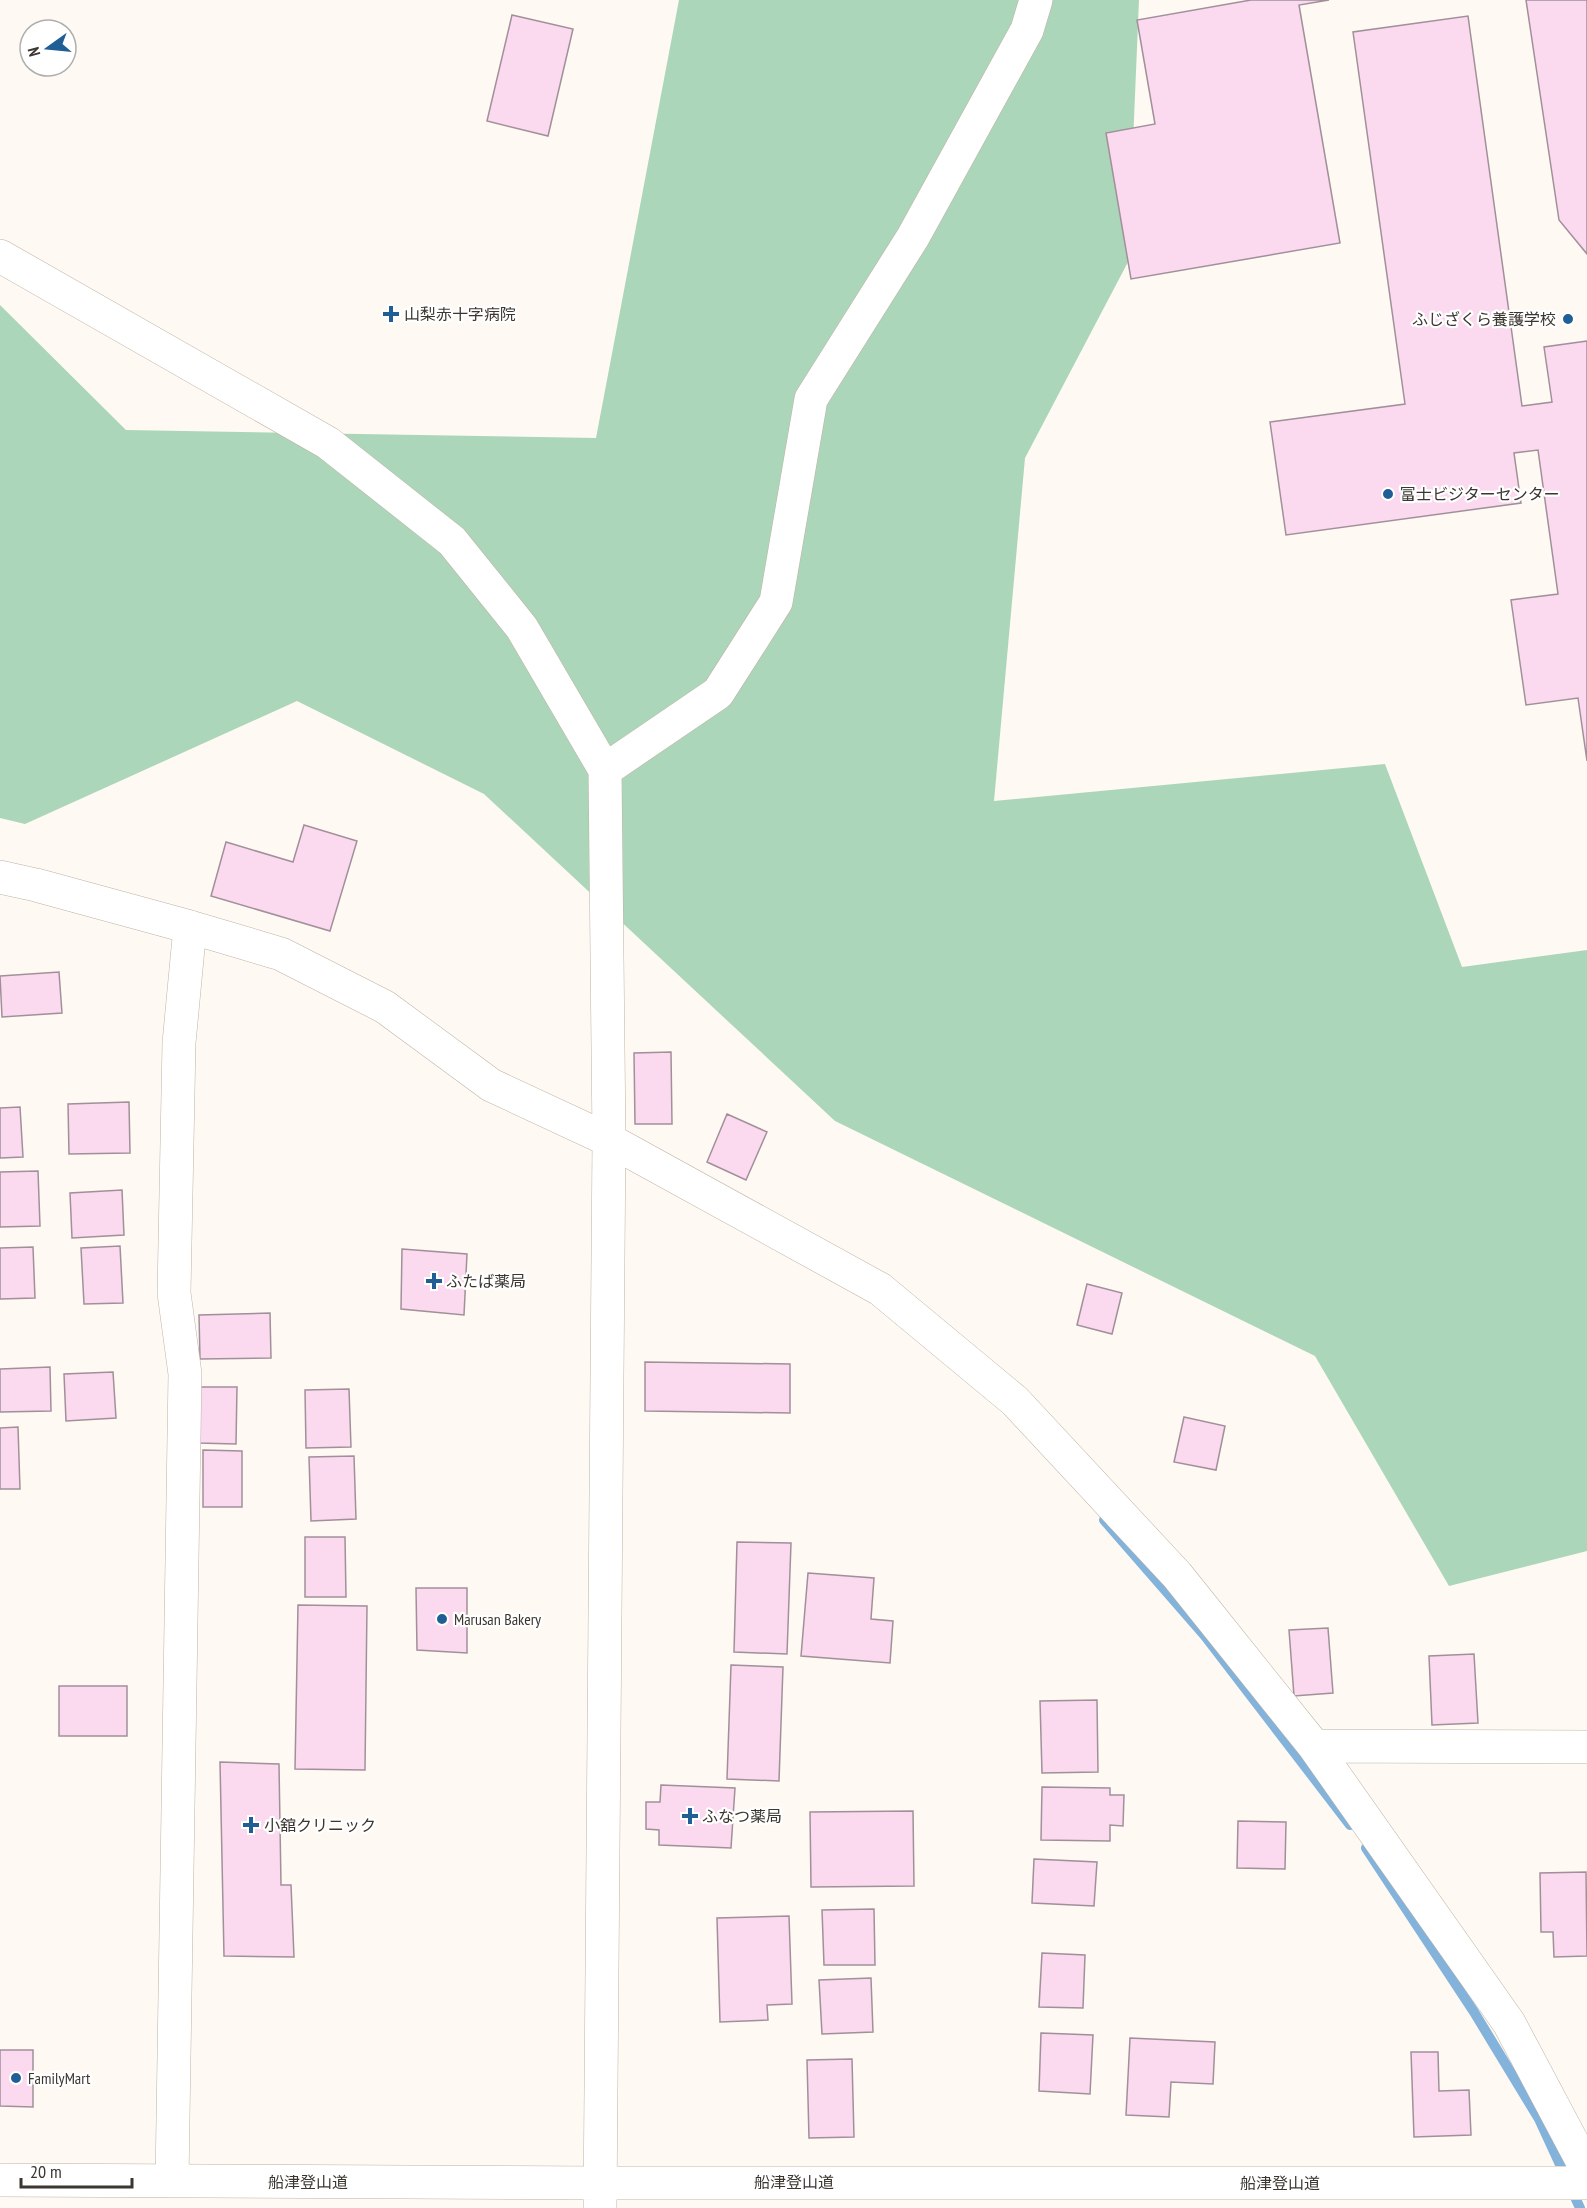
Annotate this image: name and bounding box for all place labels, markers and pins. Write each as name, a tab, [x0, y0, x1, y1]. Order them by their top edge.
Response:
place label: 山梨赤十字病院	[404, 304, 516, 324]
marker: 山梨赤十字病院	[382, 305, 400, 323]
place label: ふじざくら養護学校	[1412, 309, 1556, 329]
marker: ふじざくら養護学校	[1561, 312, 1575, 326]
place label: 富士ビジターセンター	[1400, 484, 1560, 504]
marker: 富士ビジターセンター	[1381, 487, 1395, 501]
place label: ふたば薬局	[446, 1271, 526, 1291]
marker: ふたば薬局	[427, 1274, 441, 1288]
place label: Marusan Bakery	[454, 1609, 541, 1629]
marker: Marusan Bakery	[435, 1612, 449, 1626]
place label: ふなつ薬局	[702, 1806, 782, 1826]
marker: ふなつ薬局	[683, 1809, 697, 1823]
place label: 小舘クリニック	[264, 1815, 376, 1835]
marker: 小舘クリニック	[242, 1816, 260, 1834]
place label: FamilyMart	[28, 2068, 91, 2088]
marker: FamilyMart	[9, 2071, 23, 2085]

